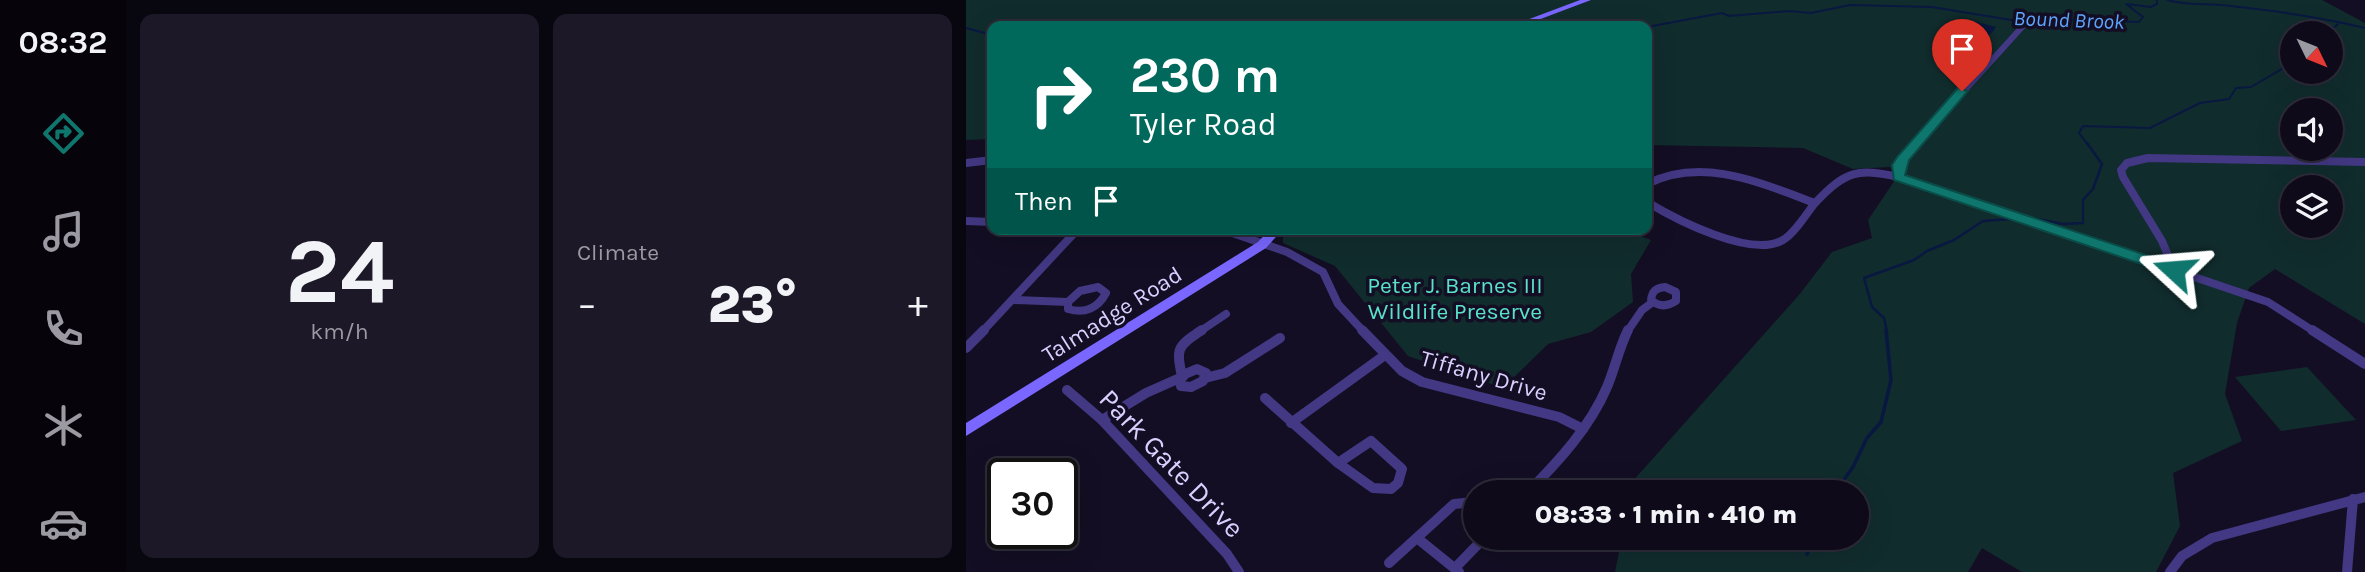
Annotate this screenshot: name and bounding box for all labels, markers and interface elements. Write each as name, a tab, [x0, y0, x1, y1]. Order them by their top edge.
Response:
water label: Bound Brook	[2013, 6, 2125, 34]
pin	[1932, 19, 1992, 91]
north arrow	[2280, 21, 2343, 84]
map controls	[2280, 21, 2343, 238]
text: 08:32	[19, 24, 107, 61]
icon: arrive	[1943, 30, 1981, 68]
text: 230 m	[1130, 47, 1280, 104]
icon: right	[1015, 49, 1106, 140]
button: sound	[2280, 98, 2343, 161]
text: Tyler Road	[1130, 106, 1277, 143]
icon: directions	[39, 109, 88, 158]
button: layers	[2280, 175, 2343, 238]
icon: arrive	[1087, 182, 1125, 220]
text: Then	[1015, 186, 1073, 217]
icon: music	[39, 207, 88, 256]
text: 24	[285, 219, 394, 325]
position arrow	[2137, 233, 2211, 307]
text: Climate	[577, 239, 659, 266]
street label: Talmadge Road	[1037, 261, 1187, 368]
park label: Peter J. Barnes III Wildlife Preserve	[1367, 272, 1543, 325]
text: 23°	[708, 274, 797, 335]
text: −	[577, 282, 597, 327]
text: +	[908, 282, 928, 327]
icon: phone	[39, 304, 88, 353]
text: km/h	[310, 318, 369, 345]
street label: Tiffany Drive	[1417, 345, 1550, 406]
street label: Park Gate Drive	[1092, 382, 1251, 545]
icon: climate	[39, 401, 88, 450]
speed limit sign: 30	[987, 458, 1078, 549]
icon: car	[39, 499, 88, 548]
text: 08:33 · 1 min · 410 m	[1535, 499, 1797, 530]

